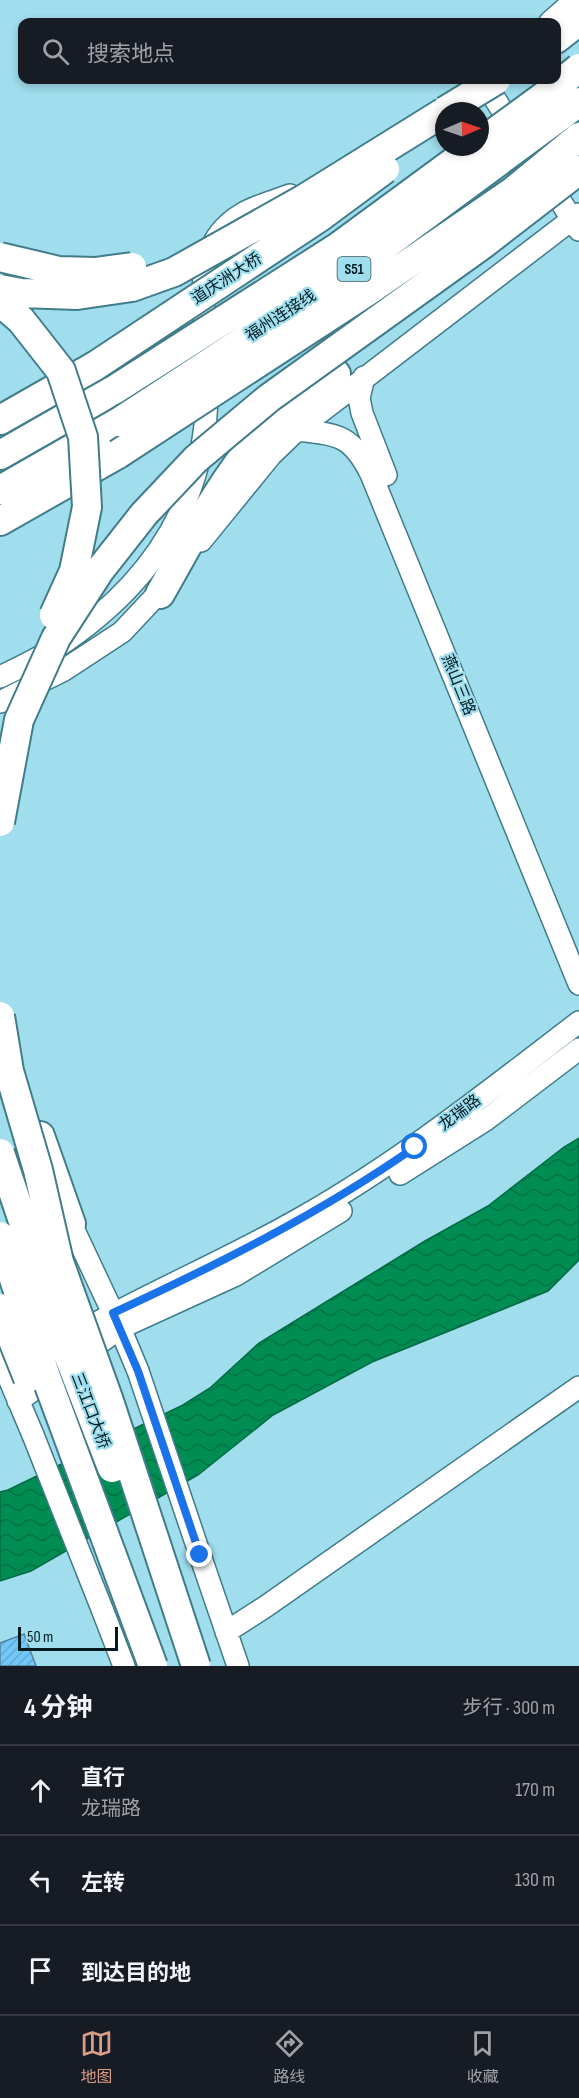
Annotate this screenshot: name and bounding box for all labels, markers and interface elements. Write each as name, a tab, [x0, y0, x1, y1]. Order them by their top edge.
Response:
search box	[18, 18, 561, 84]
icon: search	[39, 35, 72, 68]
text: 搜索地点	[87, 41, 175, 68]
north arrow	[435, 102, 489, 156]
street label: 道庆洲大桥	[188, 249, 266, 309]
road number: S51	[338, 257, 370, 281]
street label: 福州连接线	[242, 286, 320, 346]
street label: 燕山三路	[437, 652, 479, 718]
street label: 龙瑞路	[435, 1091, 485, 1135]
route start	[401, 1133, 427, 1159]
street label: 三江口大桥	[67, 1370, 113, 1452]
route end	[186, 1541, 212, 1567]
scale bar	[18, 1624, 118, 1652]
text: 50 m	[27, 1628, 53, 1647]
text: 4 分钟	[24, 1693, 92, 1724]
text: 步行 · 300 m	[462, 1696, 555, 1720]
text: 直行	[81, 1765, 125, 1792]
icon: ahead	[24, 1774, 57, 1807]
text: 170 m	[515, 1778, 555, 1802]
text: 龙瑞路	[81, 1797, 141, 1821]
icon: left	[24, 1864, 57, 1897]
text: 130 m	[515, 1868, 555, 1892]
text: 左转	[81, 1870, 125, 1897]
icon: arrive	[24, 1954, 57, 1987]
text: 到达目的地	[81, 1960, 191, 1987]
tab: 地图	[80, 2027, 113, 2087]
tab: 路线	[273, 2027, 306, 2087]
tab: 收藏	[466, 2027, 499, 2087]

